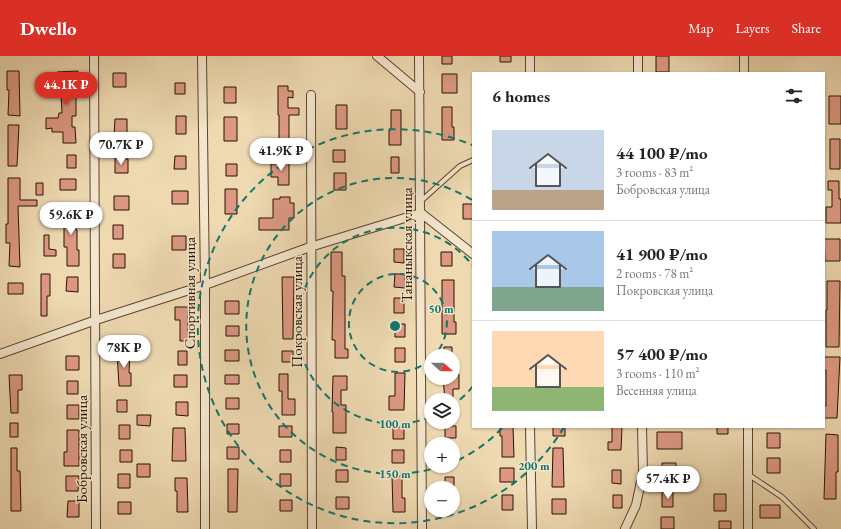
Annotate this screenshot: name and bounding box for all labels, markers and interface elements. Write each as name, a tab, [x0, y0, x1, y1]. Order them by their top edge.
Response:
text: Dwello	[20, 16, 77, 41]
text: Map	[688, 19, 713, 37]
text: Layers	[735, 19, 770, 37]
text: Share	[792, 19, 821, 37]
pin: 44.1K ₽	[29, 72, 103, 106]
text: 44.1K ₽	[44, 76, 88, 93]
text: 6 homes	[492, 85, 550, 107]
icon: filters	[783, 85, 805, 107]
pin: 70.7K ₽	[84, 132, 158, 166]
text: 70.7K ₽	[99, 136, 143, 153]
pin: 41.9K ₽	[244, 138, 318, 172]
text: 41.9K ₽	[259, 142, 303, 159]
text: 44 100 ₽/mo	[616, 142, 708, 164]
icon: home	[524, 146, 572, 194]
text: 3 rooms · 83 m²	[616, 164, 693, 181]
text: Бобровская улица	[616, 181, 710, 198]
street label: Тананыкская улица	[397, 187, 416, 303]
pin: 59.6K ₽	[34, 202, 108, 236]
text: 59.6K ₽	[49, 206, 93, 223]
street label: Спортивная улица	[180, 237, 199, 349]
text: 41 900 ₽/mo	[616, 243, 708, 265]
icon: home	[524, 247, 572, 295]
street label: Покровская улица	[287, 256, 306, 368]
text: 2 rooms · 78 m²	[616, 265, 693, 282]
text: Покровская улица	[616, 282, 713, 299]
text: 50 m	[428, 301, 454, 317]
centre of rings	[388, 319, 402, 333]
pin: 78K ₽	[96, 335, 152, 369]
text: 78K ₽	[107, 339, 141, 356]
text: 57 400 ₽/mo	[616, 343, 708, 365]
icon: home	[524, 347, 572, 395]
north arrow	[424, 349, 460, 385]
map controls	[424, 349, 460, 517]
text: 3 rooms · 110 m²	[616, 365, 700, 382]
text: Весенняя улица	[616, 382, 697, 399]
button: layers	[424, 393, 460, 429]
street label: Бобровская улица	[72, 395, 91, 503]
text: 100 m	[379, 416, 411, 432]
button: +	[424, 437, 460, 473]
text: 200 m	[518, 458, 550, 474]
text: 150 m	[379, 466, 411, 482]
pin: 57.4K ₽	[631, 466, 705, 500]
text: 57.4K ₽	[646, 470, 690, 487]
button: −	[424, 481, 460, 517]

